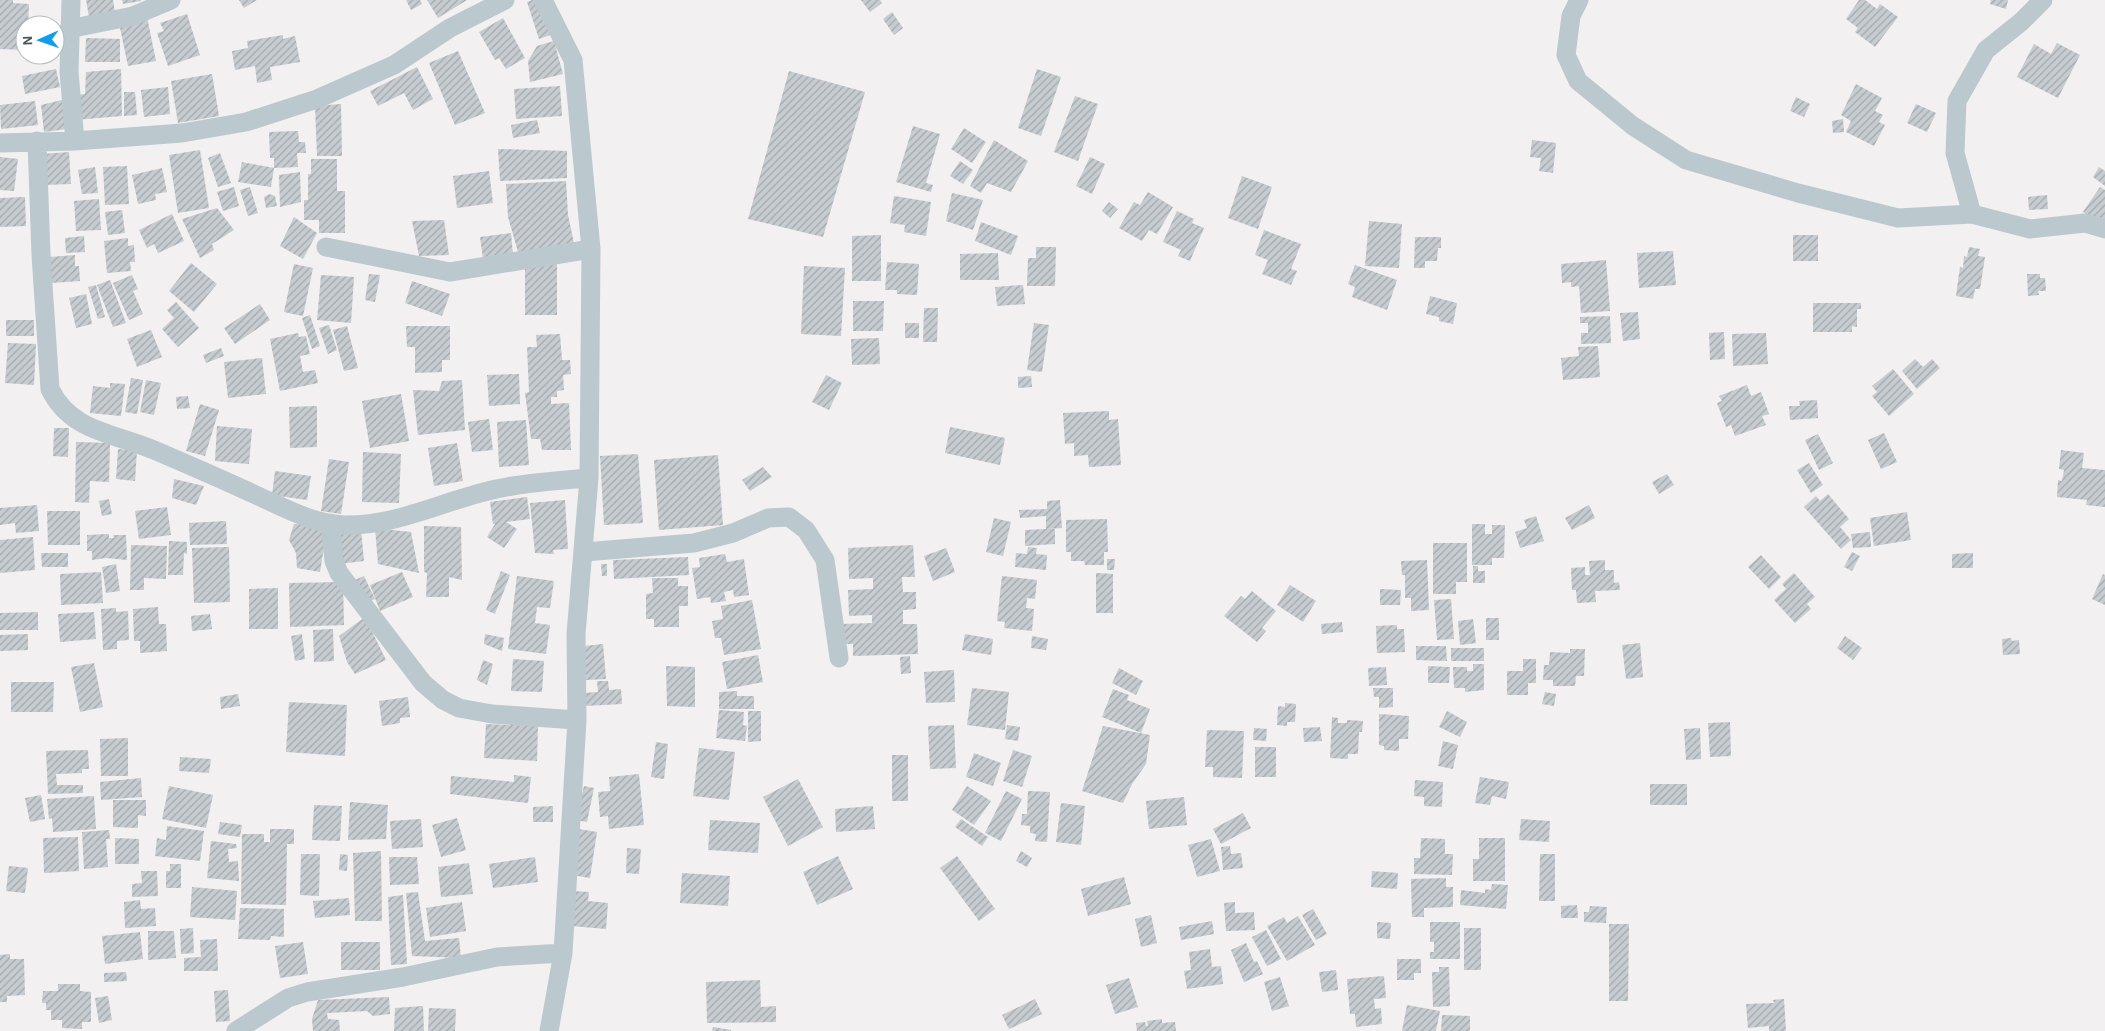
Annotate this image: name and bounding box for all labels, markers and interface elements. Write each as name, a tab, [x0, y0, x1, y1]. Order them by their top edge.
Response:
north arrow	[15, 15, 65, 65]
text: N	[21, 35, 35, 46]

